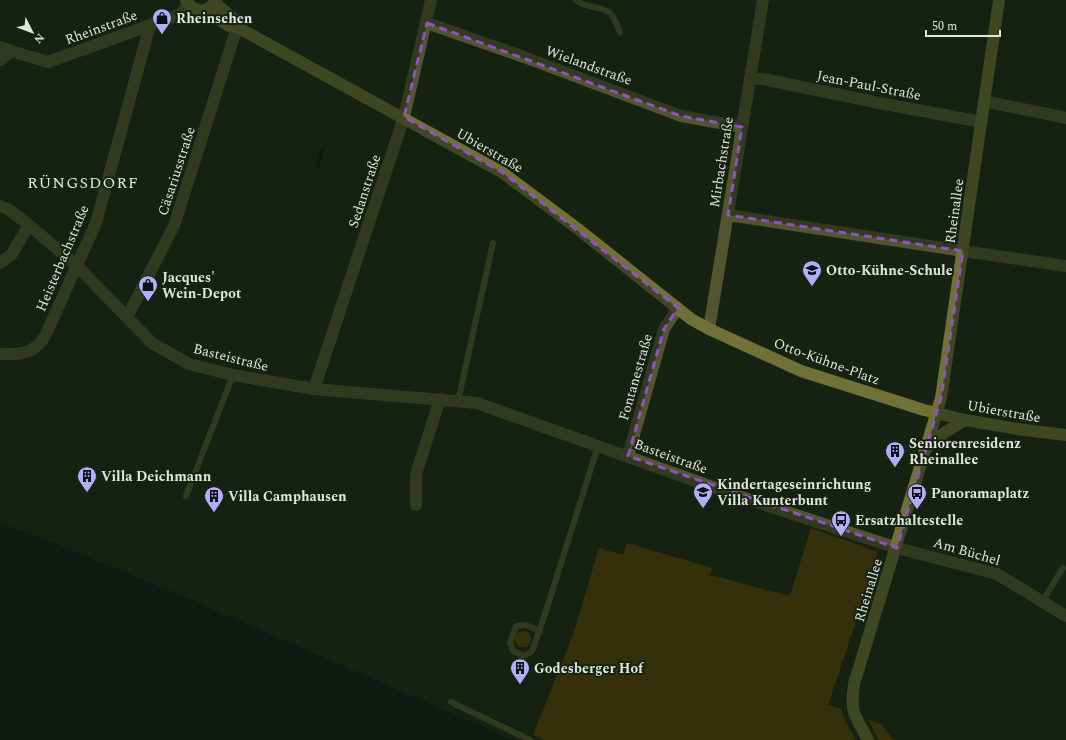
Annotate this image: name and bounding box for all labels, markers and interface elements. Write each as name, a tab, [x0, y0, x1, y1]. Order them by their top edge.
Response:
street label: Rheinstraße	[62, 5, 140, 50]
shop icon: Rheinsehen	[151, 7, 173, 35]
place label: Rheinsehen	[176, 8, 253, 29]
north arrow	[12, 12, 52, 52]
scale bar	[926, 12, 1000, 38]
text: 50 m	[932, 17, 957, 36]
text: N	[30, 29, 48, 47]
street label: Wielandstraße	[543, 40, 635, 91]
street label: Jean-Paul-Straße	[815, 65, 923, 106]
street label: Mirbachstraße	[704, 115, 739, 209]
street label: Ubierstraße	[452, 123, 527, 178]
street label: Cäsariusstraße	[152, 124, 201, 218]
street label: Sedanstraße	[343, 152, 386, 231]
district label: RÜNGSDORF	[27, 171, 139, 195]
street label: Rheinallee	[940, 177, 969, 245]
street label: Heisterbachstraße	[31, 201, 94, 315]
school or university icon: Otto-Kühne-Schule	[801, 259, 823, 287]
place label: Otto-Kühne-Schule	[826, 260, 953, 281]
place label: Jacques' Wein-Depot	[162, 267, 242, 304]
shop icon: Jacques' Wein-Depot	[137, 274, 159, 302]
street label: Fontanestraße	[613, 331, 658, 423]
street label: Otto-Kühne-Platz	[771, 332, 883, 390]
street label: Basteistraße	[191, 338, 271, 377]
street label: Ubierstraße	[965, 395, 1043, 428]
street label: Basteistraße	[631, 433, 711, 480]
place label: Seniorenresidenz Rheinallee	[909, 433, 1021, 470]
building icon: Seniorenresidenz Rheinallee	[884, 440, 906, 468]
building icon: Villa Deichmann	[76, 465, 98, 493]
place label: Villa Deichmann	[101, 466, 212, 487]
place label: Kindertageseinrichtung Villa Kunterbunt	[717, 474, 871, 511]
school or university icon: Kindertageseinrichtung Villa Kunterbunt	[692, 481, 714, 509]
bus stop icon: Panoramaplatz	[906, 482, 928, 510]
place label: Panoramaplatz	[931, 483, 1029, 504]
building icon: Villa Camphausen	[203, 485, 225, 513]
place label: Villa Camphausen	[228, 486, 347, 507]
bus stop icon: Ersatzhaltestelle	[830, 509, 852, 537]
place label: Ersatzhaltestelle	[855, 510, 963, 531]
street label: Am Büchel	[931, 532, 1003, 571]
street label: Rheinallee	[849, 556, 888, 624]
building icon: Godesberger Hof	[509, 657, 531, 685]
place label: Godesberger Hof	[534, 658, 644, 679]

